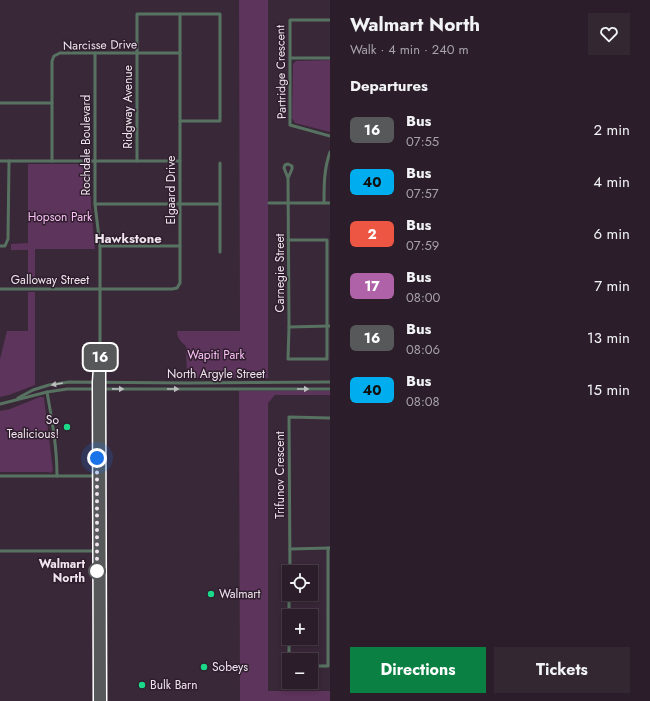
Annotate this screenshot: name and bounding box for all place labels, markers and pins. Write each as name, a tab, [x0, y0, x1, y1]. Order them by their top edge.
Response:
place label: So Tealicious!	[7, 411, 59, 443]
marker: So Tealicious!	[62, 422, 72, 432]
place label: Walmart North	[39, 555, 85, 587]
marker: Walmart North	[88, 562, 106, 580]
place label: Walmart	[219, 585, 260, 603]
marker: Walmart	[206, 589, 216, 599]
place label: Sobeys	[212, 658, 248, 676]
marker: Sobeys	[199, 662, 209, 672]
place label: Bulk Barn	[150, 676, 198, 694]
marker: Bulk Barn	[137, 680, 147, 690]

